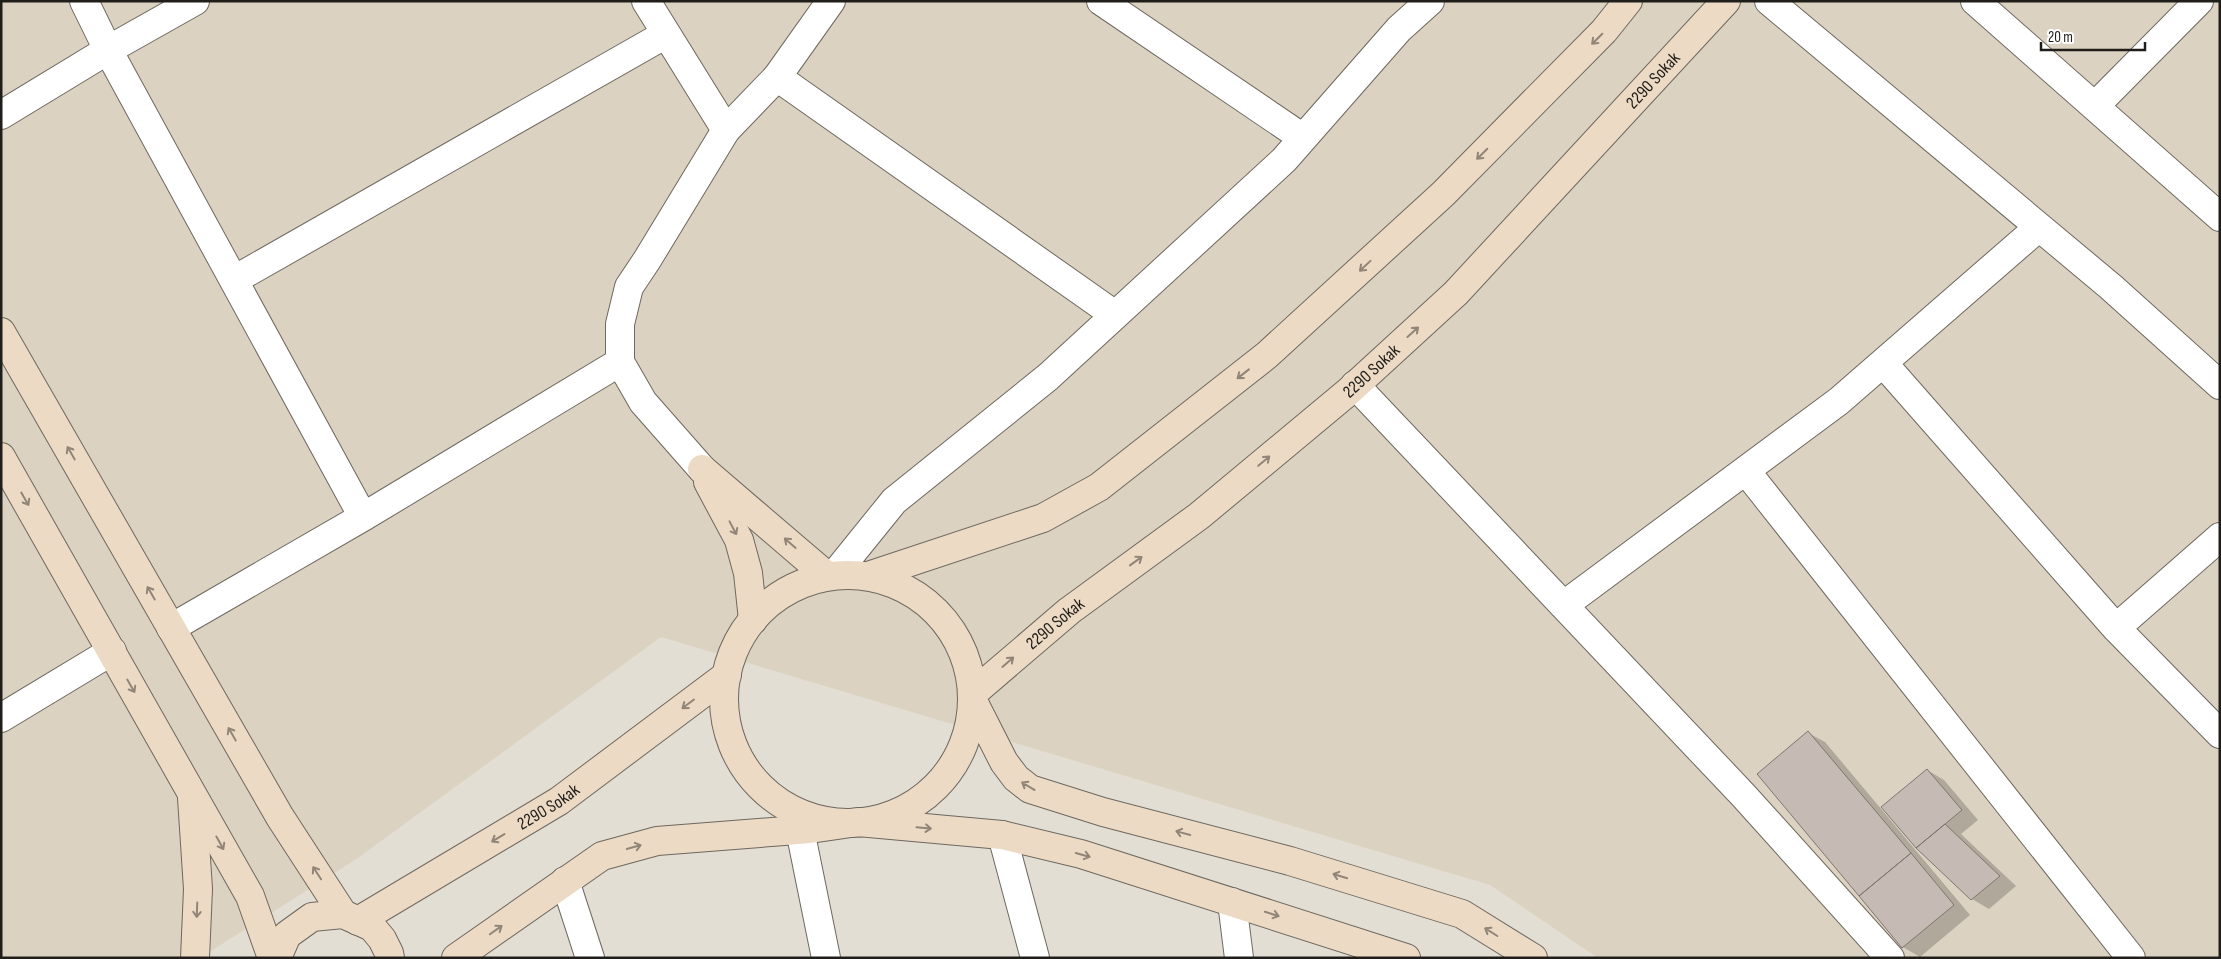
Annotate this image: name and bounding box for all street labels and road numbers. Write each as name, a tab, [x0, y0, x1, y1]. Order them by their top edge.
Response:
street label: 2290 Sokak	[1622, 48, 1685, 113]
street label: 2290 Sokak	[1339, 340, 1404, 402]
street label: 2290 Sokak	[1022, 593, 1089, 654]
street label: 2290 Sokak	[514, 779, 584, 835]

